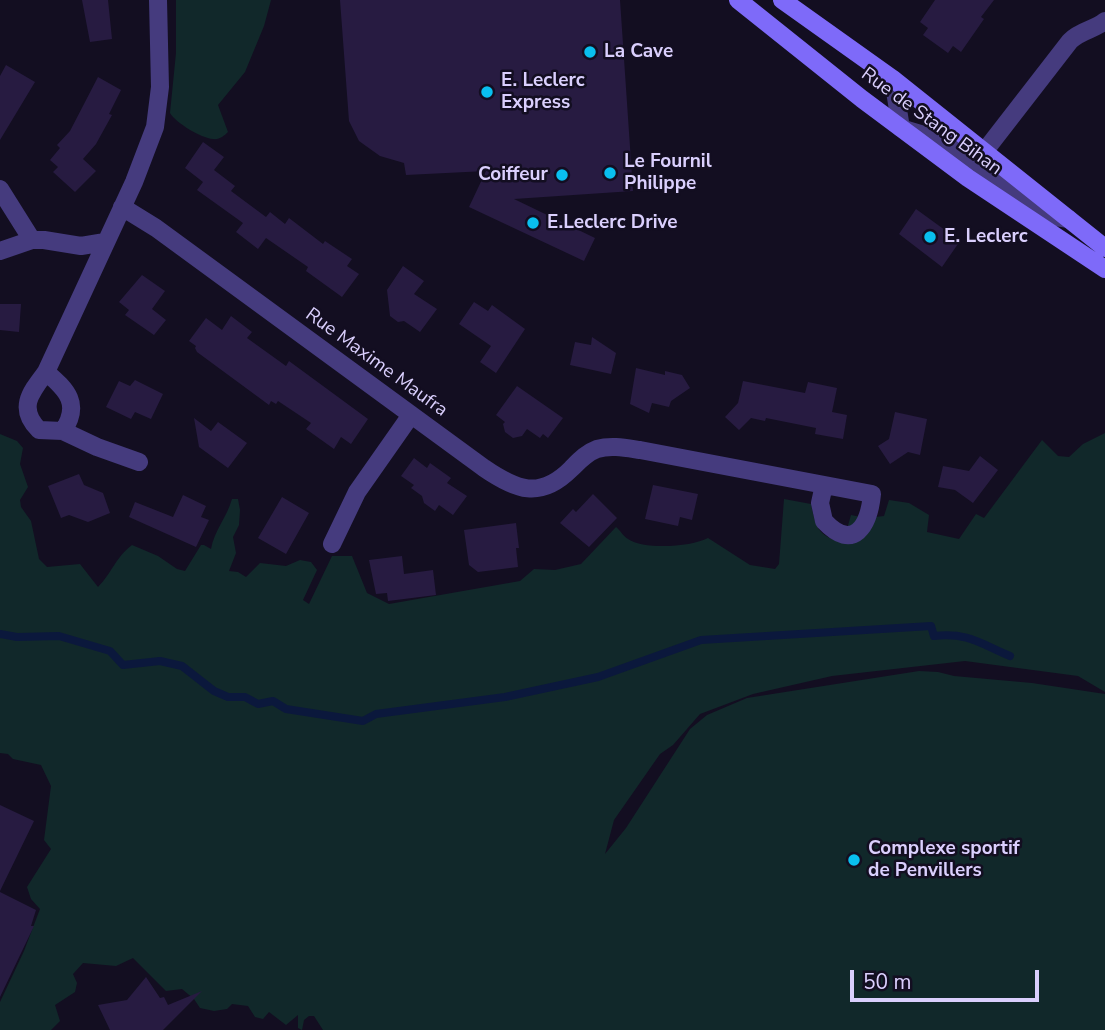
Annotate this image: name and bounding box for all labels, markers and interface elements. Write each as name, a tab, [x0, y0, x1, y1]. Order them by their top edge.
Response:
place label: La Cave	[604, 41, 673, 63]
marker: La Cave	[582, 44, 598, 60]
street label: Rue de Stang Bihan	[856, 63, 1006, 181]
place label: E. Leclerc Express	[501, 70, 585, 114]
marker: E. Leclerc Express	[479, 84, 495, 100]
place label: Le Fournil Philippe	[624, 151, 712, 195]
place label: Coiffeur	[478, 164, 548, 186]
marker: Le Fournil Philippe	[602, 165, 618, 181]
marker: Coiffeur	[554, 167, 570, 183]
place label: E.Leclerc Drive	[547, 212, 678, 234]
marker: E.Leclerc Drive	[525, 215, 541, 231]
place label: E. Leclerc	[944, 226, 1028, 248]
marker: E. Leclerc	[922, 229, 938, 245]
street label: Rue Maxime Maufra	[300, 304, 452, 422]
place label: Complexe sportif de Penvillers	[868, 838, 1020, 882]
marker: Complexe sportif de Penvillers	[846, 852, 862, 868]
scale bar	[853, 956, 1042, 1000]
text: 50 m	[863, 968, 912, 996]

